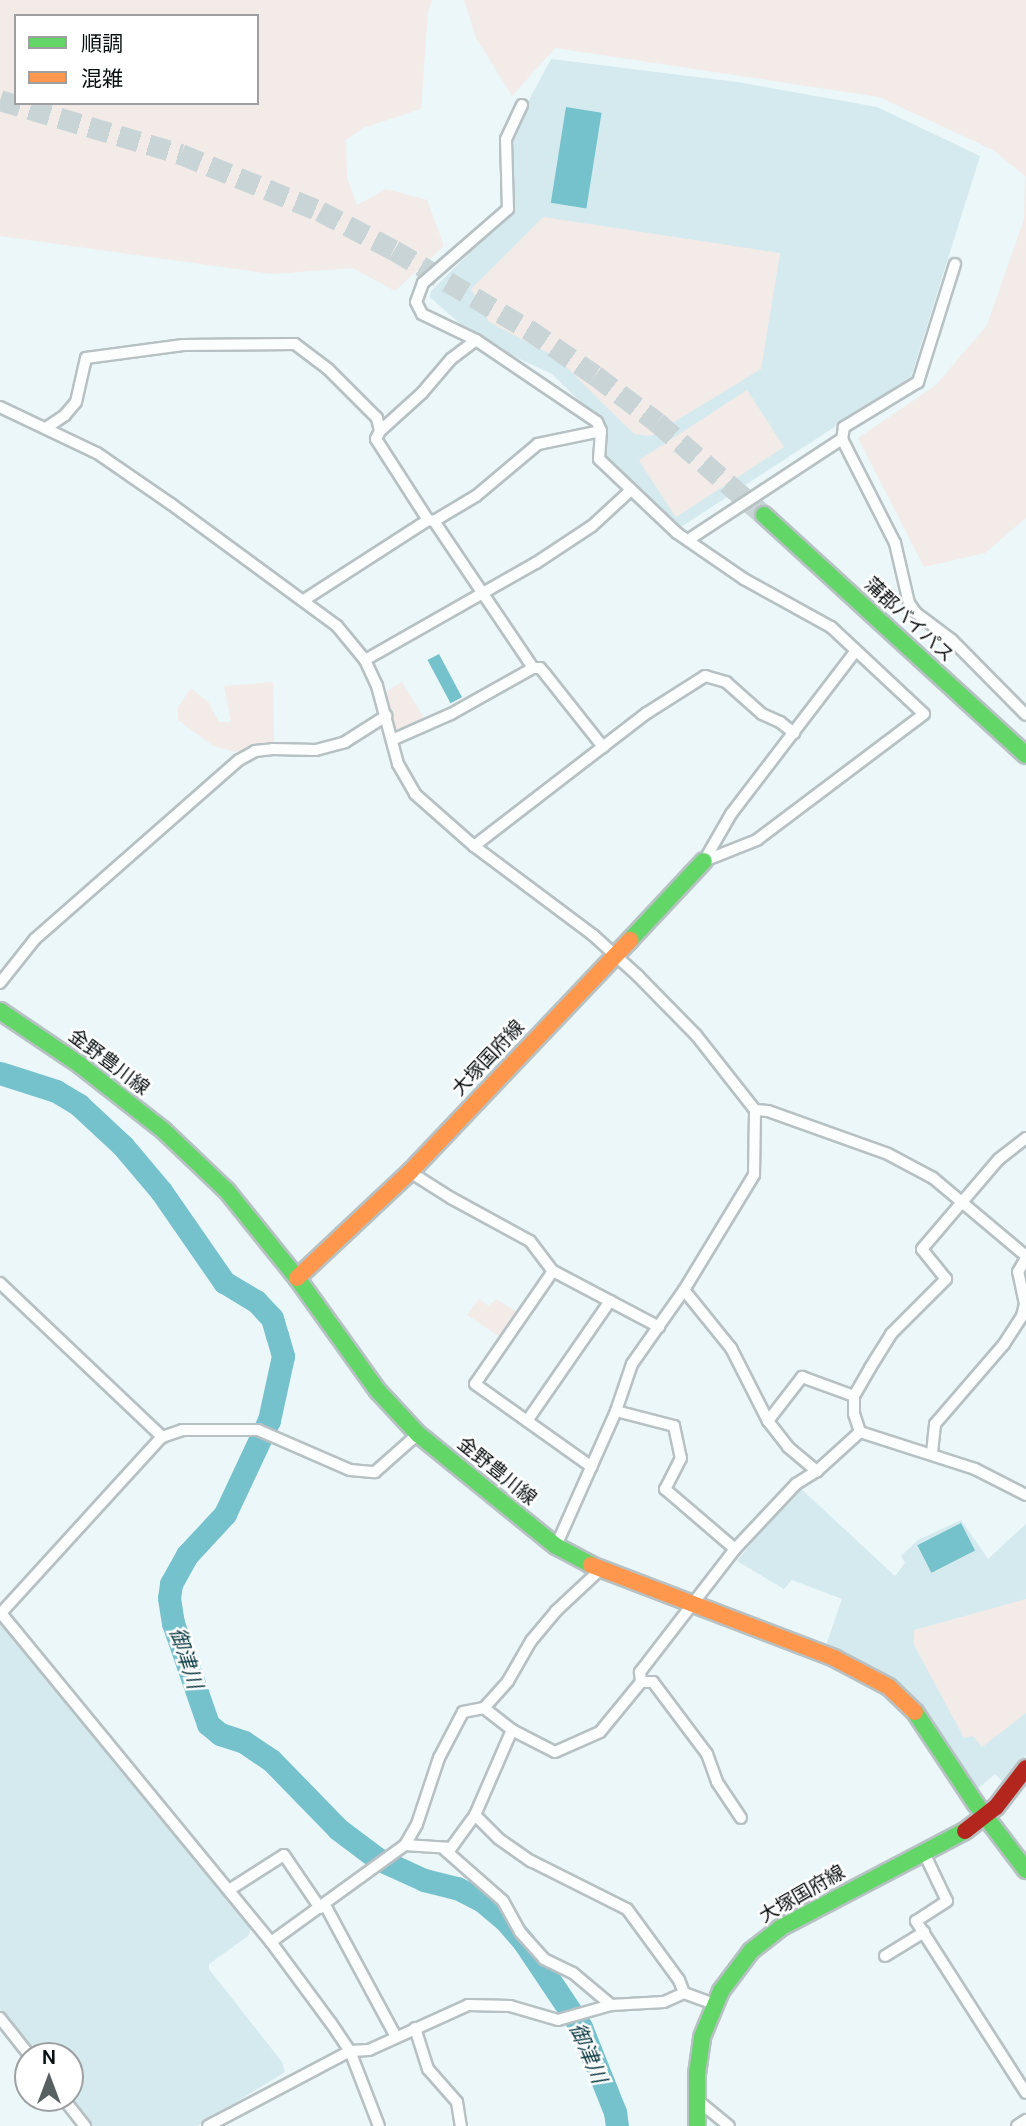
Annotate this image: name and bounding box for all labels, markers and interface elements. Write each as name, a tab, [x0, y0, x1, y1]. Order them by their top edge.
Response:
legend	[14, 14, 259, 105]
text: 順調	[81, 30, 123, 58]
text: 混雑	[81, 65, 123, 93]
street label: 蒲郡バイパス	[860, 573, 958, 667]
street label: 大塚国府線	[447, 1015, 529, 1101]
street label: 金野豊川線	[64, 1024, 154, 1100]
street label: 金野豊川線	[453, 1432, 541, 1510]
water label: 御津川	[164, 1624, 208, 1692]
street label: 大塚国府線	[755, 1860, 849, 1928]
water label: 御津川	[564, 2019, 612, 2087]
north arrow	[14, 2042, 84, 2112]
text: N	[42, 2045, 56, 2070]

